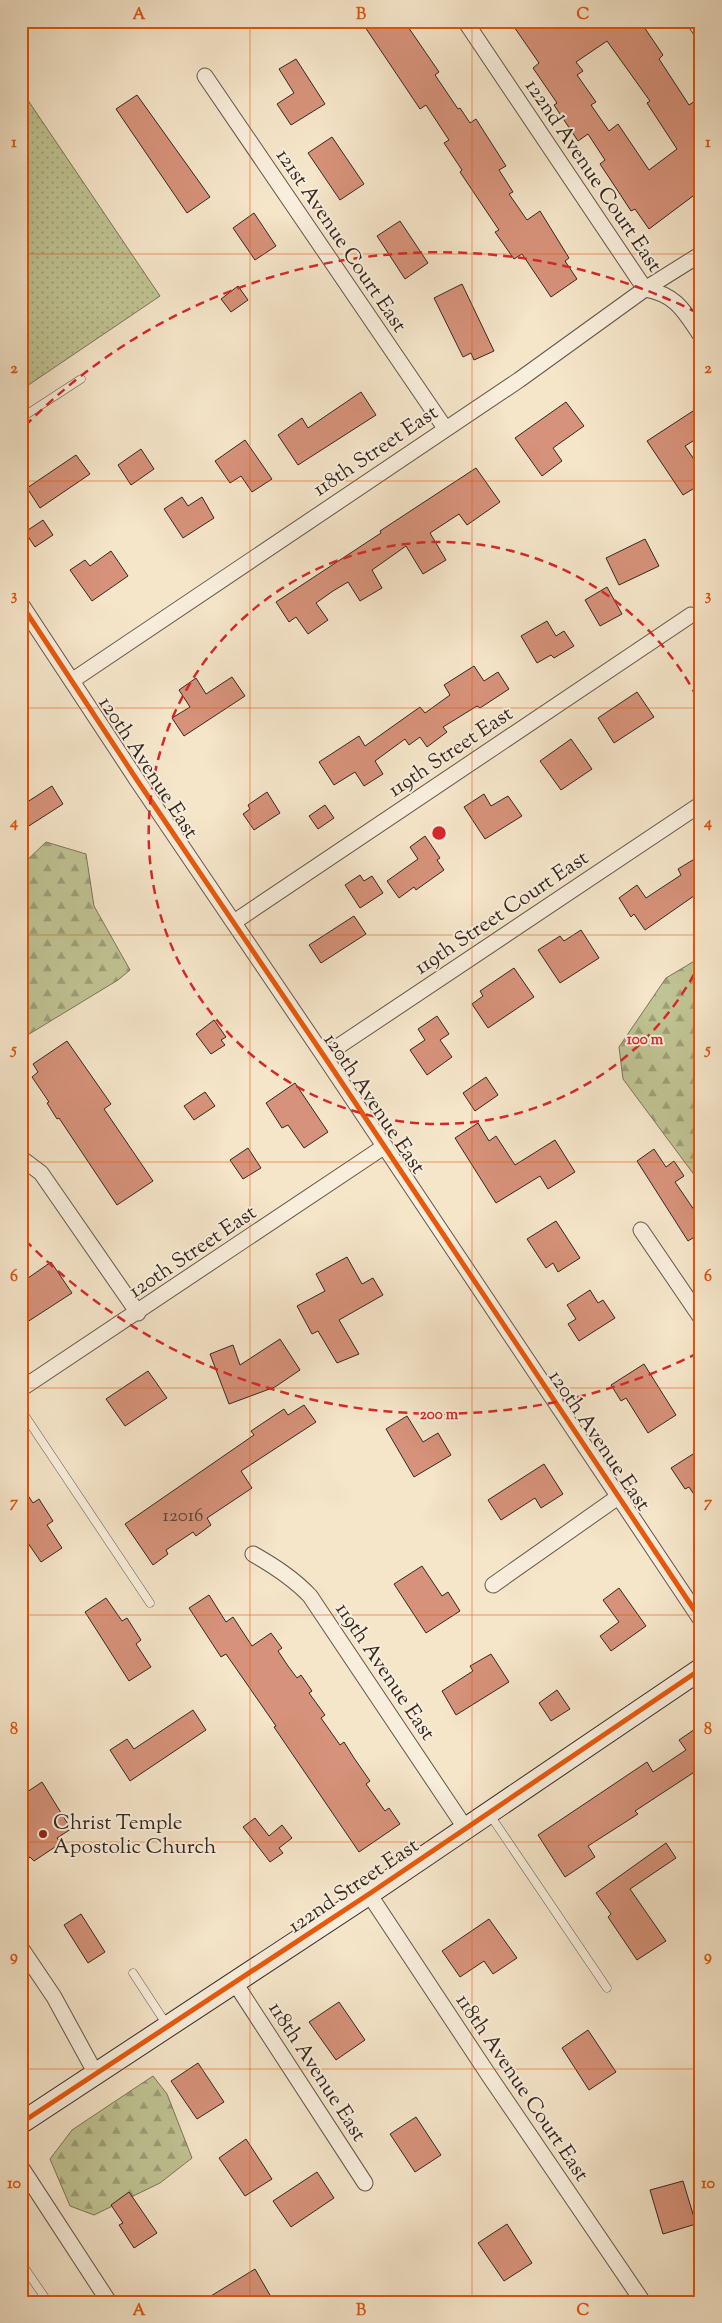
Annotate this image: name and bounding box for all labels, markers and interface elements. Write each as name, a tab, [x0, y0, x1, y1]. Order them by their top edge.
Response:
text: A	[133, 4, 146, 27]
text: B	[356, 4, 366, 27]
text: C	[577, 4, 590, 27]
street label: 122nd Avenue Court East	[516, 74, 668, 279]
text: 1	[11, 132, 17, 155]
text: 1	[705, 132, 711, 155]
street label: 121st Avenue Court East	[268, 143, 413, 339]
text: 2	[10, 358, 18, 381]
text: 2	[704, 358, 712, 381]
street label: 118th Street East	[308, 399, 445, 505]
text: 3	[11, 585, 18, 608]
text: 3	[705, 585, 712, 608]
street label: 120th Avenue East	[90, 691, 205, 845]
street label: 119th Street East	[383, 700, 519, 806]
text: 4	[9, 812, 18, 835]
text: 4	[703, 812, 712, 835]
centre of rings	[430, 824, 448, 842]
street label: 119th Street Court East	[409, 844, 595, 983]
street label: 120th Avenue East	[315, 1028, 432, 1181]
text: 100 m	[627, 1030, 664, 1051]
text: 5	[9, 1039, 17, 1062]
text: 5	[703, 1039, 711, 1062]
street label: 120th Street East	[123, 1199, 263, 1307]
text: 6	[10, 1266, 18, 1289]
text: 6	[704, 1266, 712, 1289]
street label: 120th Avenue East	[540, 1365, 657, 1518]
text: 200 m	[420, 1405, 459, 1426]
text: 7	[10, 1492, 19, 1515]
text: 7	[704, 1492, 713, 1515]
house number: 12016	[162, 1503, 204, 1530]
street label: 119th Avenue East	[327, 1597, 442, 1747]
text: 8	[10, 1719, 18, 1742]
text: 8	[704, 1719, 712, 1742]
place label: Christ Temple Apostolic Church	[53, 1809, 216, 1863]
marker: Christ Temple Apostolic Church	[37, 1828, 49, 1840]
street label: 122nd Street East	[283, 1832, 425, 1942]
text: 9	[10, 1946, 18, 1969]
text: 9	[704, 1946, 712, 1969]
street label: 118th Avenue Court East	[447, 1988, 595, 2188]
street label: 118th Avenue East	[260, 1996, 373, 2148]
text: 10	[7, 2173, 21, 2196]
text: 10	[701, 2173, 715, 2196]
text: A	[133, 2300, 146, 2323]
text: B	[356, 2300, 366, 2323]
text: C	[577, 2300, 590, 2323]

